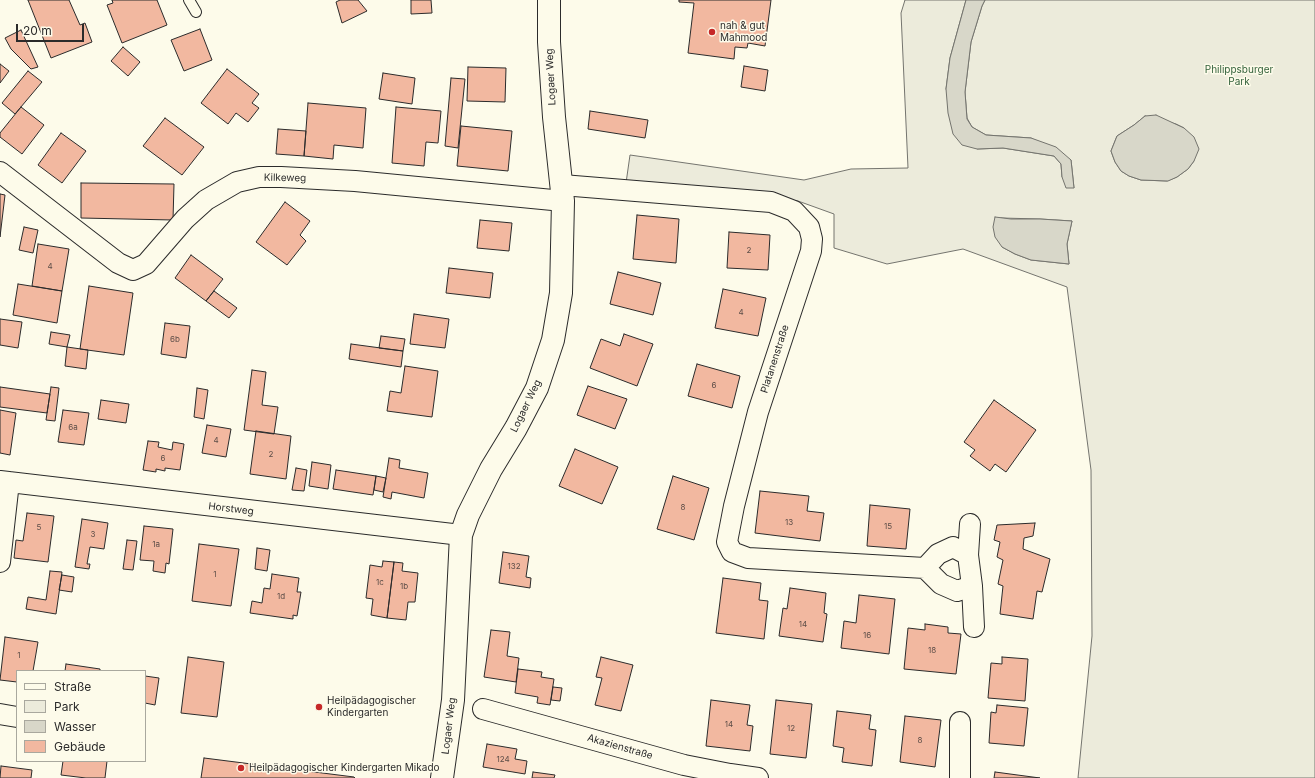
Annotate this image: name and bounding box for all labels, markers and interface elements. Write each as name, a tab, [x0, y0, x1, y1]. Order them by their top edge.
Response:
scale bar	[18, 16, 86, 42]
place label: nah & gut Mahmood	[720, 20, 767, 44]
text: 20 m	[23, 23, 52, 38]
marker: nah & gut Mahmood	[707, 27, 717, 37]
street label: Logaer Weg	[544, 48, 558, 106]
park label: Philippsburger Park	[1205, 64, 1273, 88]
street label: Kilkeweg	[264, 172, 306, 184]
house number: 2	[747, 246, 751, 256]
house number: 4	[47, 262, 53, 272]
house number: 4	[738, 308, 744, 318]
street label: Platanenstraße	[758, 323, 792, 395]
house number: 6b	[170, 335, 180, 345]
street label: Logaer Weg	[508, 378, 544, 434]
house number: 6	[712, 381, 716, 391]
house number: 6a	[68, 423, 78, 433]
house number: 4	[213, 436, 219, 446]
house number: 2	[269, 450, 273, 460]
house number: 6	[161, 454, 165, 464]
street label: Horstweg	[208, 500, 254, 518]
house number: 8	[681, 503, 685, 513]
house number: 13	[785, 518, 793, 528]
house number: 15	[884, 522, 892, 532]
house number: 5	[37, 523, 41, 533]
house number: 3	[91, 530, 95, 540]
house number: 1a	[152, 540, 160, 550]
house number: 132	[507, 562, 521, 572]
house number: 1	[213, 570, 217, 580]
house number: 1c	[376, 578, 384, 588]
house number: 1b	[400, 582, 408, 592]
house number: 1d	[277, 592, 285, 602]
house number: 14	[799, 620, 807, 630]
house number: 16	[863, 631, 871, 641]
house number: 18	[928, 646, 936, 656]
house number: 1	[17, 651, 21, 661]
legend	[16, 670, 146, 762]
text: Straße	[54, 679, 91, 694]
place label: Heilpädagogischer Kindergarten	[327, 695, 416, 718]
street label: Logaer Weg	[440, 697, 458, 755]
text: Park	[54, 699, 80, 714]
marker: Heilpädagogischer Kindergarten	[314, 702, 324, 712]
text: Wasser	[54, 719, 96, 734]
house number: 14	[725, 720, 733, 730]
house number: 12	[787, 724, 795, 734]
street label: Akazienstraße	[586, 732, 654, 762]
house number: 8	[918, 736, 922, 746]
text: Gebäude	[54, 739, 106, 754]
house number: 124	[496, 755, 510, 765]
place label: Heilpädagogischer Kindergarten Mikado	[249, 762, 440, 774]
marker: Heilpädagogischer Kindergarten Mikado	[236, 763, 246, 773]

